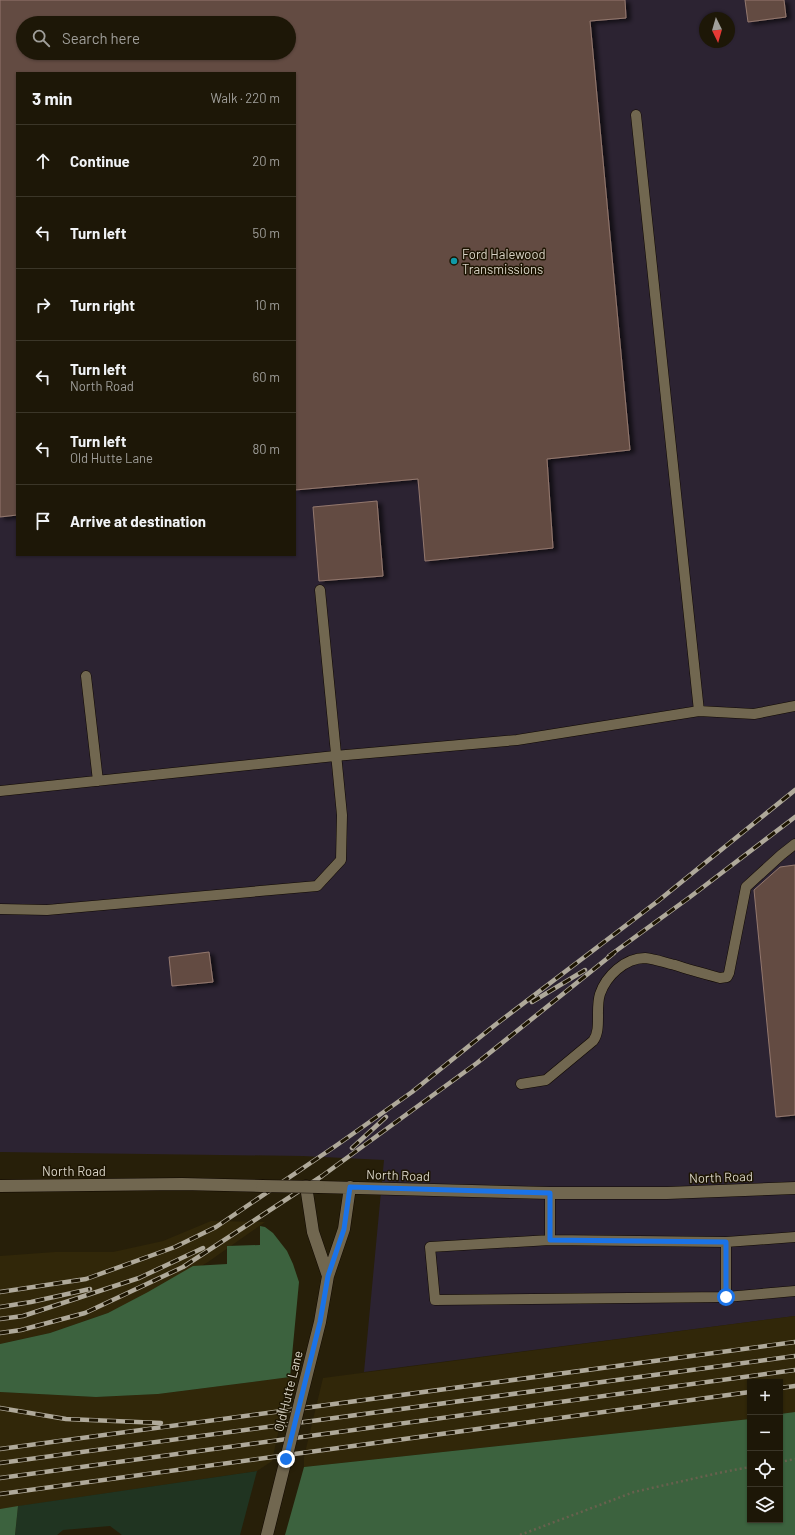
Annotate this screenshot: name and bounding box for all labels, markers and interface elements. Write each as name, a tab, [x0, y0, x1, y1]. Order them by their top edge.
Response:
north arrow	[699, 12, 735, 48]
search box	[16, 16, 296, 60]
icon: search	[30, 27, 52, 49]
text: Search here	[62, 29, 140, 47]
text: 3 min	[32, 88, 72, 108]
text: Walk · 220 m	[210, 90, 280, 106]
icon: ahead	[32, 150, 54, 172]
text: Continue	[70, 152, 130, 170]
text: 20 m	[252, 153, 280, 169]
icon: left	[32, 222, 54, 244]
text: Turn left	[70, 224, 126, 242]
text: 50 m	[253, 225, 280, 241]
place label: Ford Halewood Transmissions	[462, 246, 546, 277]
marker: Ford Halewood Transmissions	[449, 256, 459, 266]
icon: right	[32, 294, 54, 316]
text: Turn right	[70, 296, 135, 314]
text: 10 m	[255, 297, 280, 313]
text: Turn left	[70, 360, 126, 378]
icon: left	[32, 366, 54, 388]
text: 60 m	[253, 369, 280, 385]
text: North Road	[70, 378, 134, 394]
text: Turn left	[70, 432, 126, 450]
icon: left	[32, 438, 54, 460]
text: 80 m	[253, 441, 280, 457]
text: Old Hutte Lane	[70, 450, 153, 466]
icon: arrive	[32, 510, 54, 532]
text: Arrive at destination	[70, 512, 206, 530]
street label: North Road	[42, 1163, 106, 1179]
street label: North Road	[366, 1166, 430, 1184]
street label: North Road	[689, 1168, 753, 1186]
route start	[717, 1288, 735, 1306]
street label: Old Hutte Lane	[270, 1349, 306, 1433]
map controls	[747, 1379, 783, 1523]
button: +	[747, 1379, 783, 1415]
button: −	[747, 1415, 783, 1451]
route end	[277, 1450, 295, 1468]
button: locate	[747, 1451, 783, 1487]
button: layers	[747, 1487, 783, 1523]

